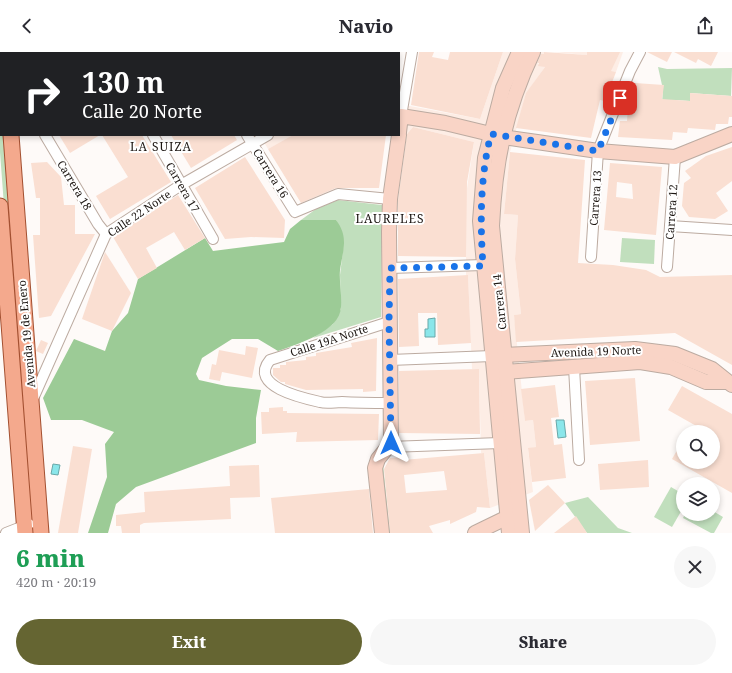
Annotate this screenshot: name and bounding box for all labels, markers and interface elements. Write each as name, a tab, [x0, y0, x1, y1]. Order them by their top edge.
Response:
text: Navio	[339, 14, 393, 38]
icon: back	[16, 15, 38, 37]
icon: share	[694, 15, 716, 37]
text: 130 m	[82, 63, 164, 101]
icon: right	[16, 68, 68, 120]
pin	[603, 81, 637, 115]
icon: arrive	[609, 87, 631, 109]
text: Calle 20 Norte	[82, 99, 202, 123]
district label: LA SUIZA	[130, 138, 192, 155]
street label: Carrera 16	[250, 145, 292, 201]
street label: Carrera 18	[54, 157, 96, 213]
street label: Carrera 17	[163, 159, 203, 215]
street label: Carrera 13	[586, 170, 604, 226]
street label: Carrera 12	[662, 184, 680, 240]
street label: Calle 22 Norte	[104, 186, 174, 240]
district label: LAURELES	[355, 210, 425, 227]
street label: Carrera 14	[489, 274, 509, 330]
street label: Avenida 19 de Enero	[14, 280, 38, 388]
street label: Calle 19A Norte	[288, 320, 370, 360]
street label: Avenida 19 Norte	[550, 342, 642, 360]
position arrow	[370, 422, 412, 464]
map controls	[676, 425, 720, 521]
button: search	[676, 425, 720, 469]
button: layers	[676, 477, 720, 521]
text: 6 min	[16, 541, 85, 574]
button: close	[674, 546, 716, 588]
text: 420 m · 20:19	[16, 573, 96, 591]
button: Exit	[16, 619, 362, 665]
button: Share	[370, 619, 716, 665]

